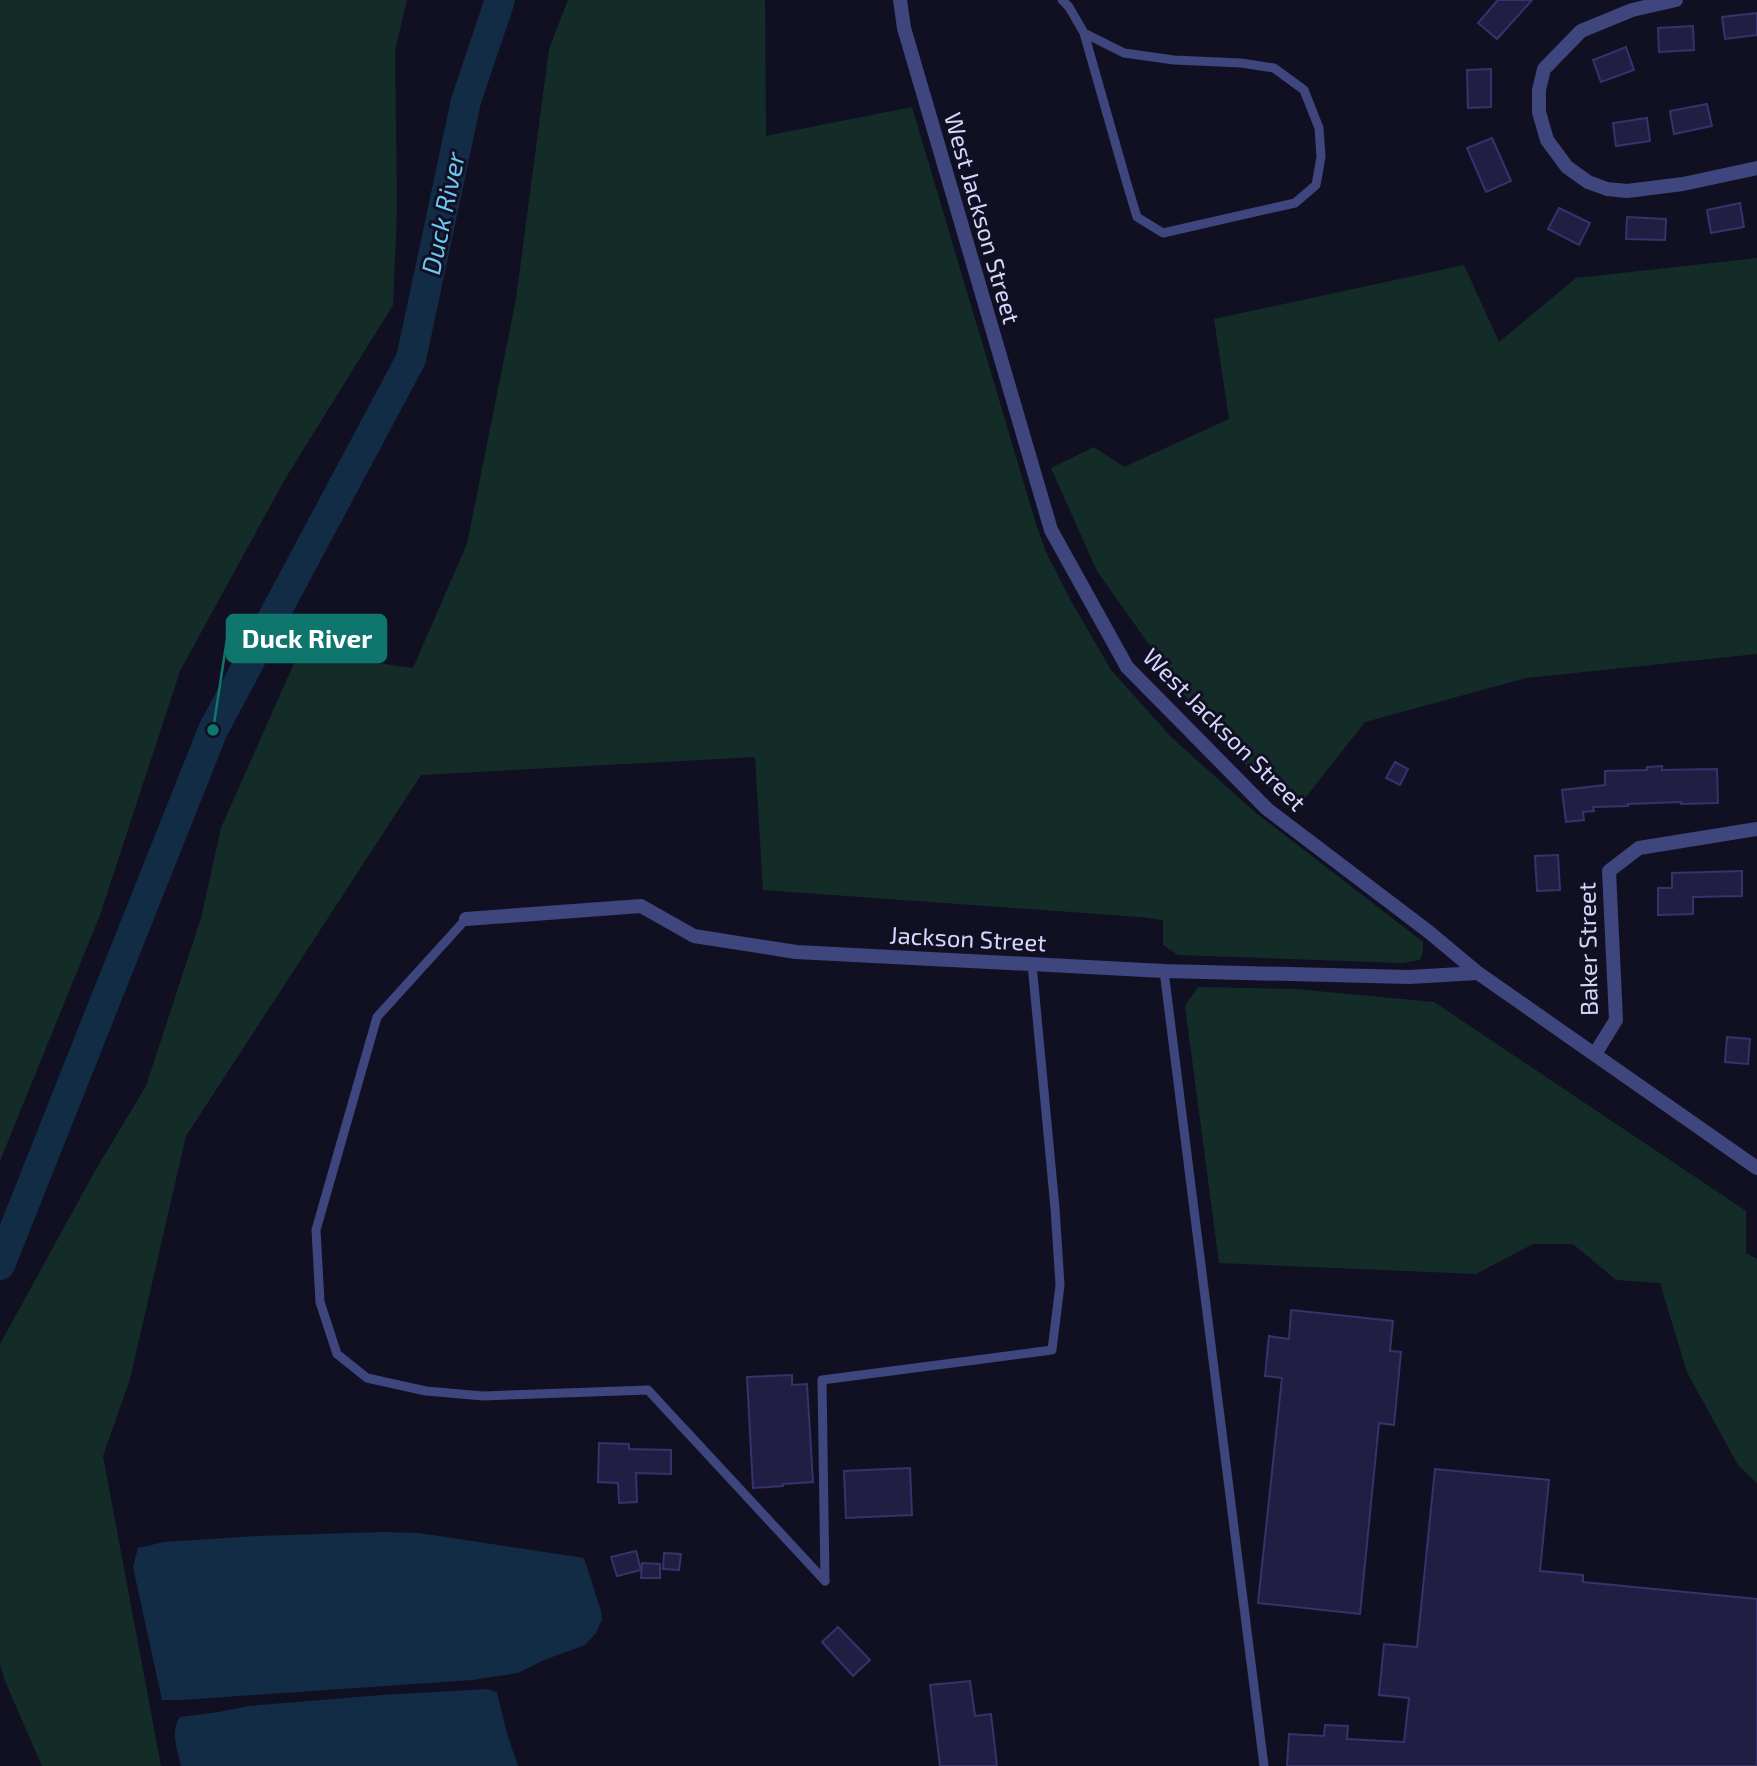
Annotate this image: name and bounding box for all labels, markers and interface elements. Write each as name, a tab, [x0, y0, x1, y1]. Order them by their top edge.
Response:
street label: West Jackson Street	[939, 109, 1027, 327]
water label: Duck River	[414, 148, 470, 277]
callout: Duck River	[227, 615, 386, 662]
text: Duck River	[242, 622, 372, 653]
street label: West Jackson Street	[1137, 641, 1313, 817]
street label: Baker Street	[1571, 882, 1603, 1016]
street label: Jackson Street	[889, 919, 1047, 957]

